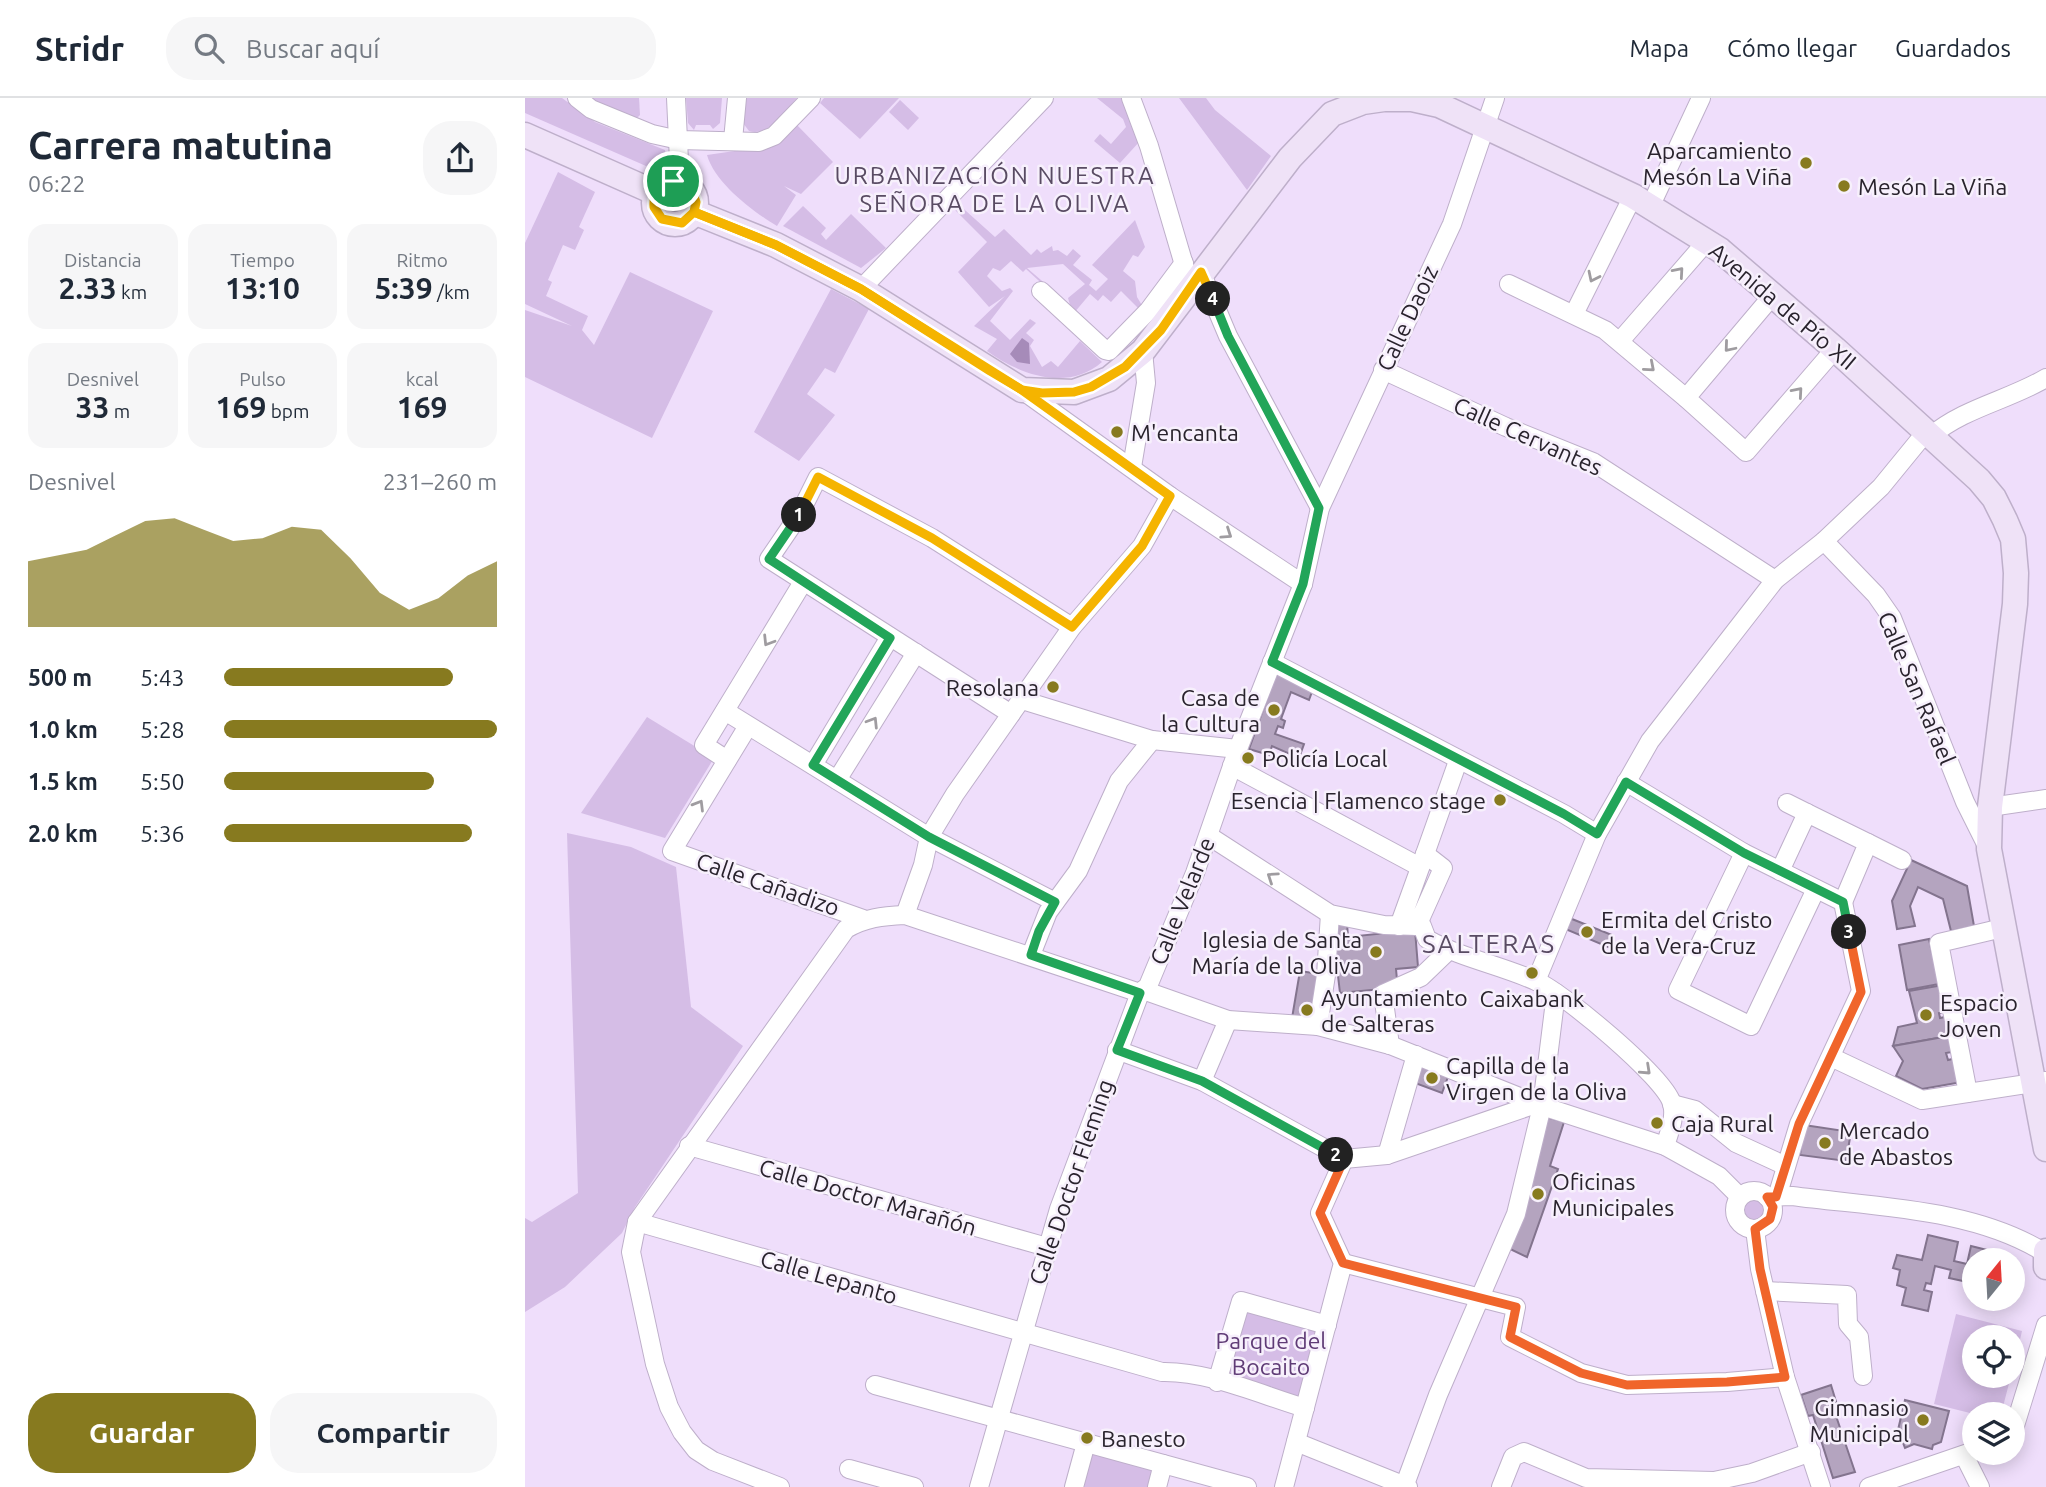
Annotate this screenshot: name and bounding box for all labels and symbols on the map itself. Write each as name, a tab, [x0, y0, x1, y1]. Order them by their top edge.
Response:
place label: Aparcamiento Mesón La Viña	[1643, 138, 1792, 189]
pin	[643, 151, 703, 211]
marker: Aparcamiento Mesón La Viña	[1798, 155, 1814, 171]
district label: URBANIZACIÓN NUESTRA SEÑORA DE LA OLIVA	[834, 161, 1156, 217]
place label: Mesón La Viña	[1858, 174, 2007, 199]
marker: Mesón La Viña	[1836, 178, 1852, 194]
street label: Avenida de Pío XII	[1705, 238, 1861, 374]
street label: Calle Daoiz	[1372, 261, 1442, 375]
one-way arrow	[1671, 268, 1683, 281]
one-way arrow	[1587, 270, 1601, 282]
pin: 4	[1195, 282, 1231, 316]
one-way arrow	[1724, 340, 1737, 352]
one-way arrow	[1642, 359, 1655, 371]
one-way arrow	[1790, 387, 1802, 400]
street label: Calle Cervantes	[1450, 392, 1606, 480]
place label: M'encanta	[1131, 420, 1239, 445]
marker: M'encanta	[1109, 424, 1125, 440]
pin: 1	[781, 498, 817, 532]
one-way arrow	[1219, 525, 1232, 538]
street label: Calle San Rafael	[1874, 608, 1960, 768]
one-way arrow	[763, 633, 776, 646]
place label: Resolana	[946, 675, 1039, 700]
marker: Resolana	[1045, 679, 1061, 695]
place label: Casa de la Cultura	[1161, 685, 1260, 736]
marker: Casa de la Cultura	[1266, 702, 1282, 718]
one-way arrow	[865, 716, 878, 729]
place label: Policía Local	[1262, 746, 1388, 771]
marker: Policía Local	[1240, 750, 1256, 766]
place label: Esencia | Flamenco stage	[1231, 788, 1486, 813]
marker: Esencia | Flamenco stage	[1492, 792, 1508, 808]
one-way arrow	[691, 800, 704, 813]
street label: Calle Velarde	[1145, 834, 1219, 968]
street label: Calle Cañadizo	[693, 848, 843, 920]
one-way arrow	[1267, 873, 1280, 885]
place label: Ermita del Cristo de la Vera-Cruz	[1601, 907, 1772, 958]
pin: 3	[1831, 914, 1867, 950]
marker: Ermita del Cristo de la Vera-Cruz	[1579, 924, 1595, 940]
place label: Iglesia de Santa María de la Oliva	[1192, 927, 1362, 978]
district label: SALTERAS	[1422, 929, 1556, 958]
marker: Iglesia de Santa María de la Oliva	[1368, 944, 1384, 960]
marker: Caixabank	[1524, 965, 1540, 981]
place label: Ayuntamiento de Salteras	[1321, 985, 1468, 1036]
place label: Caixabank	[1480, 986, 1585, 1011]
place label: Espacio Joven	[1940, 990, 2018, 1041]
marker: Ayuntamiento de Salteras	[1299, 1002, 1315, 1018]
marker: Espacio Joven	[1918, 1007, 1934, 1023]
place label: Capilla de la Virgen de la Oliva	[1446, 1053, 1627, 1104]
one-way arrow	[1638, 1061, 1651, 1074]
marker: Capilla de la Virgen de la Oliva	[1424, 1070, 1440, 1086]
street label: Calle Doctor Fleming	[1024, 1076, 1118, 1288]
place label: Caja Rural	[1671, 1111, 1774, 1136]
marker: Caja Rural	[1649, 1115, 1665, 1131]
place label: Mercado de Abastos	[1839, 1118, 1953, 1169]
marker: Mercado de Abastos	[1817, 1135, 1833, 1151]
pin: 2	[1319, 1138, 1353, 1172]
street label: Calle Doctor Marañón	[756, 1154, 980, 1240]
place label: Oficinas Municipales	[1552, 1169, 1674, 1220]
marker: Oficinas Municipales	[1530, 1186, 1546, 1202]
street label: Calle Lepanto	[758, 1246, 900, 1308]
north arrow	[1962, 1248, 2025, 1311]
park label: Parque del Bocaito	[1216, 1328, 1326, 1379]
place label: Gimnasio Municipal	[1810, 1395, 1909, 1446]
marker: Gimnasio Municipal	[1915, 1412, 1931, 1428]
place label: Banesto	[1101, 1426, 1186, 1451]
marker: Banesto	[1079, 1430, 1095, 1446]

